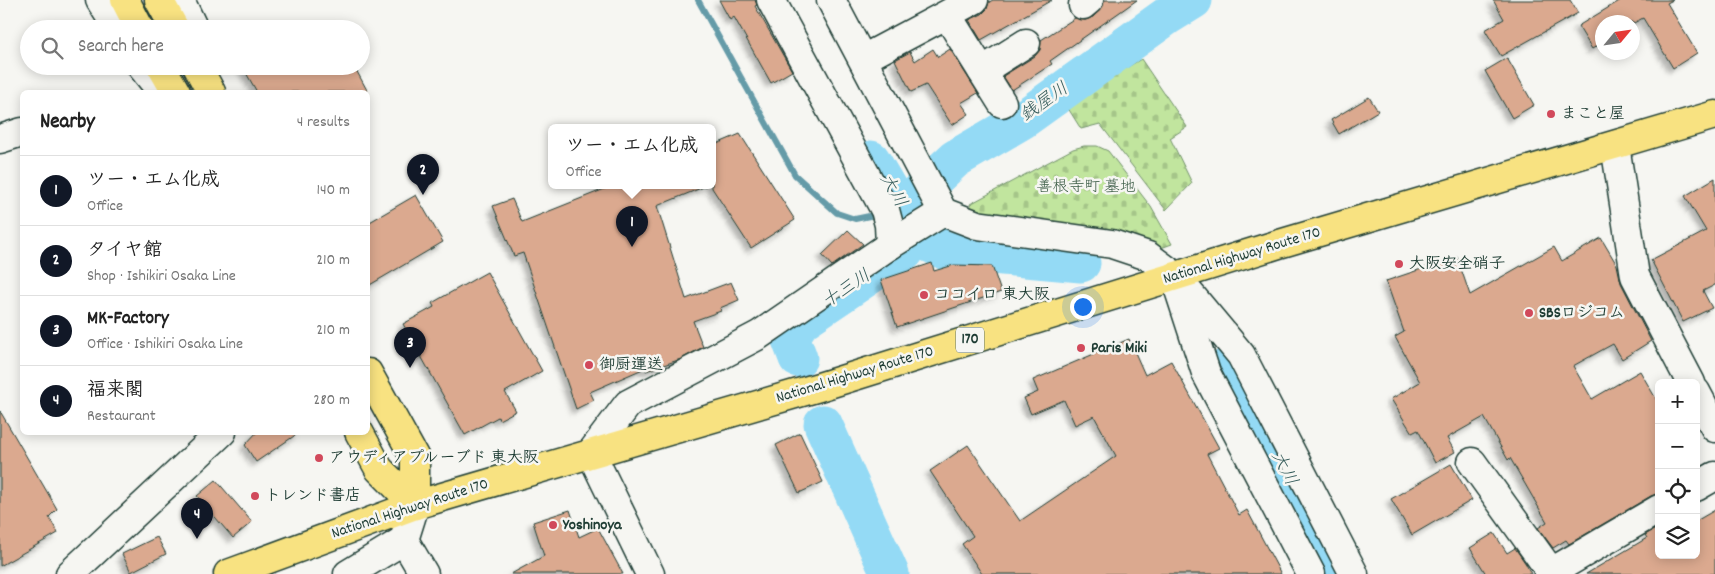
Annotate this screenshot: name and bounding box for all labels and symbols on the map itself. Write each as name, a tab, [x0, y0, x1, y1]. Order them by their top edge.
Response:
north arrow	[1595, 15, 1640, 60]
water label: 銭屋川	[1016, 77, 1074, 129]
place label: まこと屋	[1561, 103, 1625, 126]
marker: まこと屋	[1545, 108, 1557, 120]
pin: 2	[407, 154, 439, 195]
water label: 大川	[872, 169, 912, 213]
park label: 善根寺町 墓地	[1036, 176, 1136, 199]
pin: 1	[616, 206, 648, 247]
street label: National Highway Route 170	[1160, 221, 1324, 291]
place label: 大阪安全硝子	[1409, 253, 1505, 276]
marker: 大阪安全硝子	[1393, 258, 1405, 270]
water label: 十三川	[818, 265, 876, 315]
place label: ココイロ 東大阪	[934, 284, 1050, 307]
marker: ココイロ 東大阪	[918, 289, 930, 301]
your location	[1070, 294, 1096, 320]
place label: SBSロジコム	[1539, 302, 1625, 325]
marker: SBSロジコム	[1523, 307, 1535, 319]
pin: 3	[394, 327, 426, 368]
road number: 170	[956, 328, 984, 352]
place label: Paris Miki	[1091, 337, 1147, 360]
street label: National Highway Route 170	[773, 340, 937, 410]
marker: Paris Miki	[1075, 342, 1087, 354]
place label: 御厨運送	[599, 354, 663, 377]
marker: 御厨運送	[583, 359, 595, 371]
place label: アウディアプルーブド 東大阪	[329, 447, 538, 470]
water label: 大川	[1264, 447, 1302, 491]
marker: アウディアプルーブド 東大阪	[313, 452, 325, 464]
street label: National Highway Route 170	[329, 473, 491, 545]
place label: トレンド書店	[265, 485, 361, 508]
marker: トレンド書店	[249, 490, 261, 502]
pin: 4	[181, 498, 213, 539]
place label: Yoshinoya	[562, 514, 623, 537]
marker: Yoshinoya	[547, 519, 559, 531]

